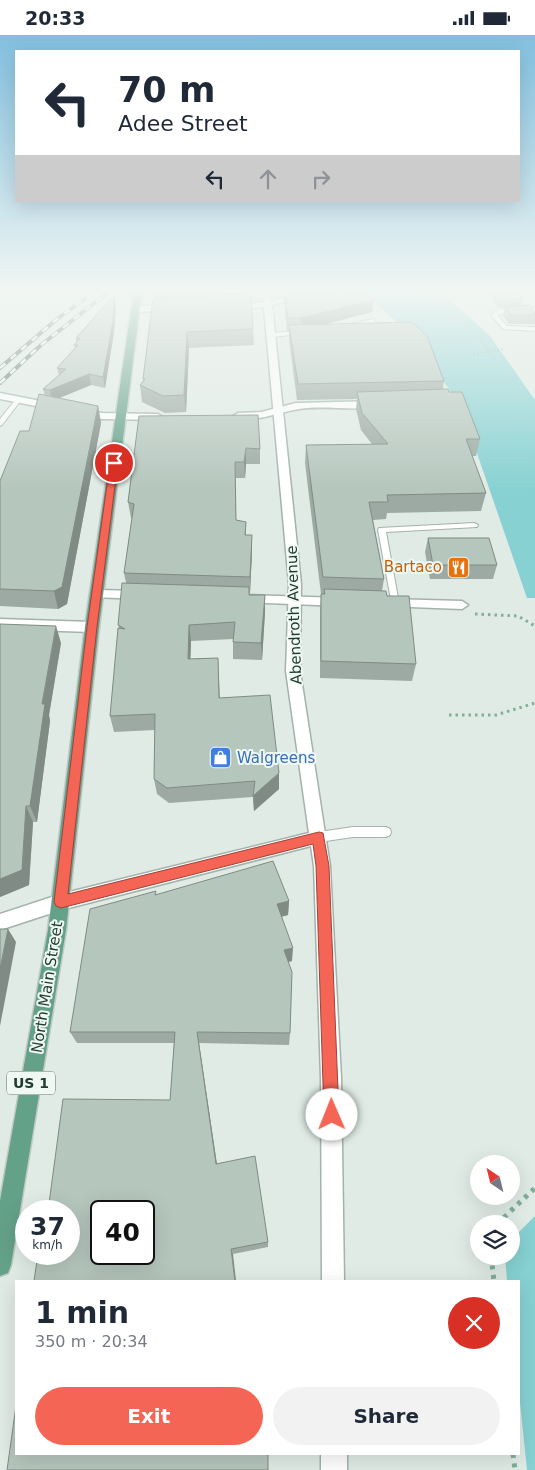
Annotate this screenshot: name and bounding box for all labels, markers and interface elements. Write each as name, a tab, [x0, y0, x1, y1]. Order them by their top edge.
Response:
text: 20:33	[25, 7, 85, 29]
icon: left	[35, 70, 100, 135]
text: 70 m	[118, 70, 215, 110]
text: Adee Street	[118, 111, 248, 136]
icon: left	[201, 165, 229, 193]
icon: ahead	[254, 165, 282, 193]
icon: right	[307, 165, 335, 193]
pin	[93, 442, 135, 484]
icon: arrive	[100, 449, 128, 477]
street label: Abendroth Avenue	[283, 545, 305, 685]
restaurant icon: Bartaco	[446, 555, 470, 579]
place label: Bartaco	[384, 558, 442, 576]
shop icon: Walgreens	[209, 746, 233, 770]
place label: Walgreens	[237, 749, 316, 767]
street label: North Main Street	[28, 920, 66, 1054]
road number: US 1	[7, 1071, 55, 1095]
position arrow	[305, 1088, 357, 1140]
north arrow	[470, 1155, 520, 1205]
map controls	[470, 1155, 520, 1265]
speed limit sign: 40	[90, 1200, 155, 1265]
text: 37	[30, 1212, 65, 1241]
button: layers	[470, 1215, 520, 1265]
text: km/h	[32, 1238, 63, 1252]
text: 1 min	[35, 1295, 129, 1330]
button: close	[448, 1297, 500, 1349]
text: 350 m · 20:34	[35, 1332, 148, 1351]
button: Exit	[35, 1387, 263, 1445]
button: Share	[273, 1387, 500, 1445]

